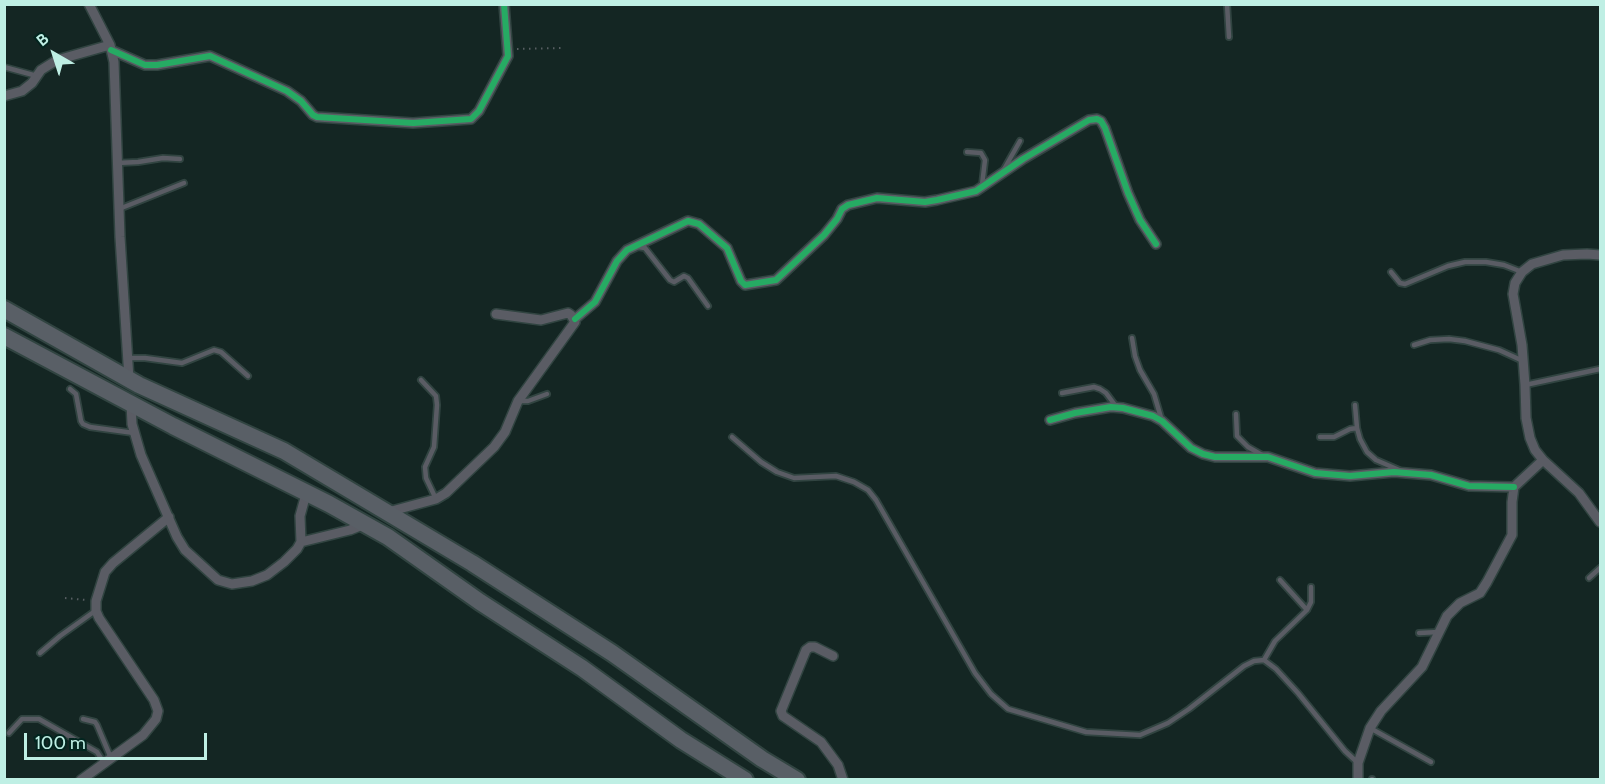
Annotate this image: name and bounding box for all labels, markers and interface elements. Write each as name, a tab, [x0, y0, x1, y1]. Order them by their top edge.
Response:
north arrow	[24, 24, 84, 84]
text: B	[32, 29, 52, 50]
scale bar	[27, 721, 210, 759]
text: 100 m	[35, 732, 86, 754]

